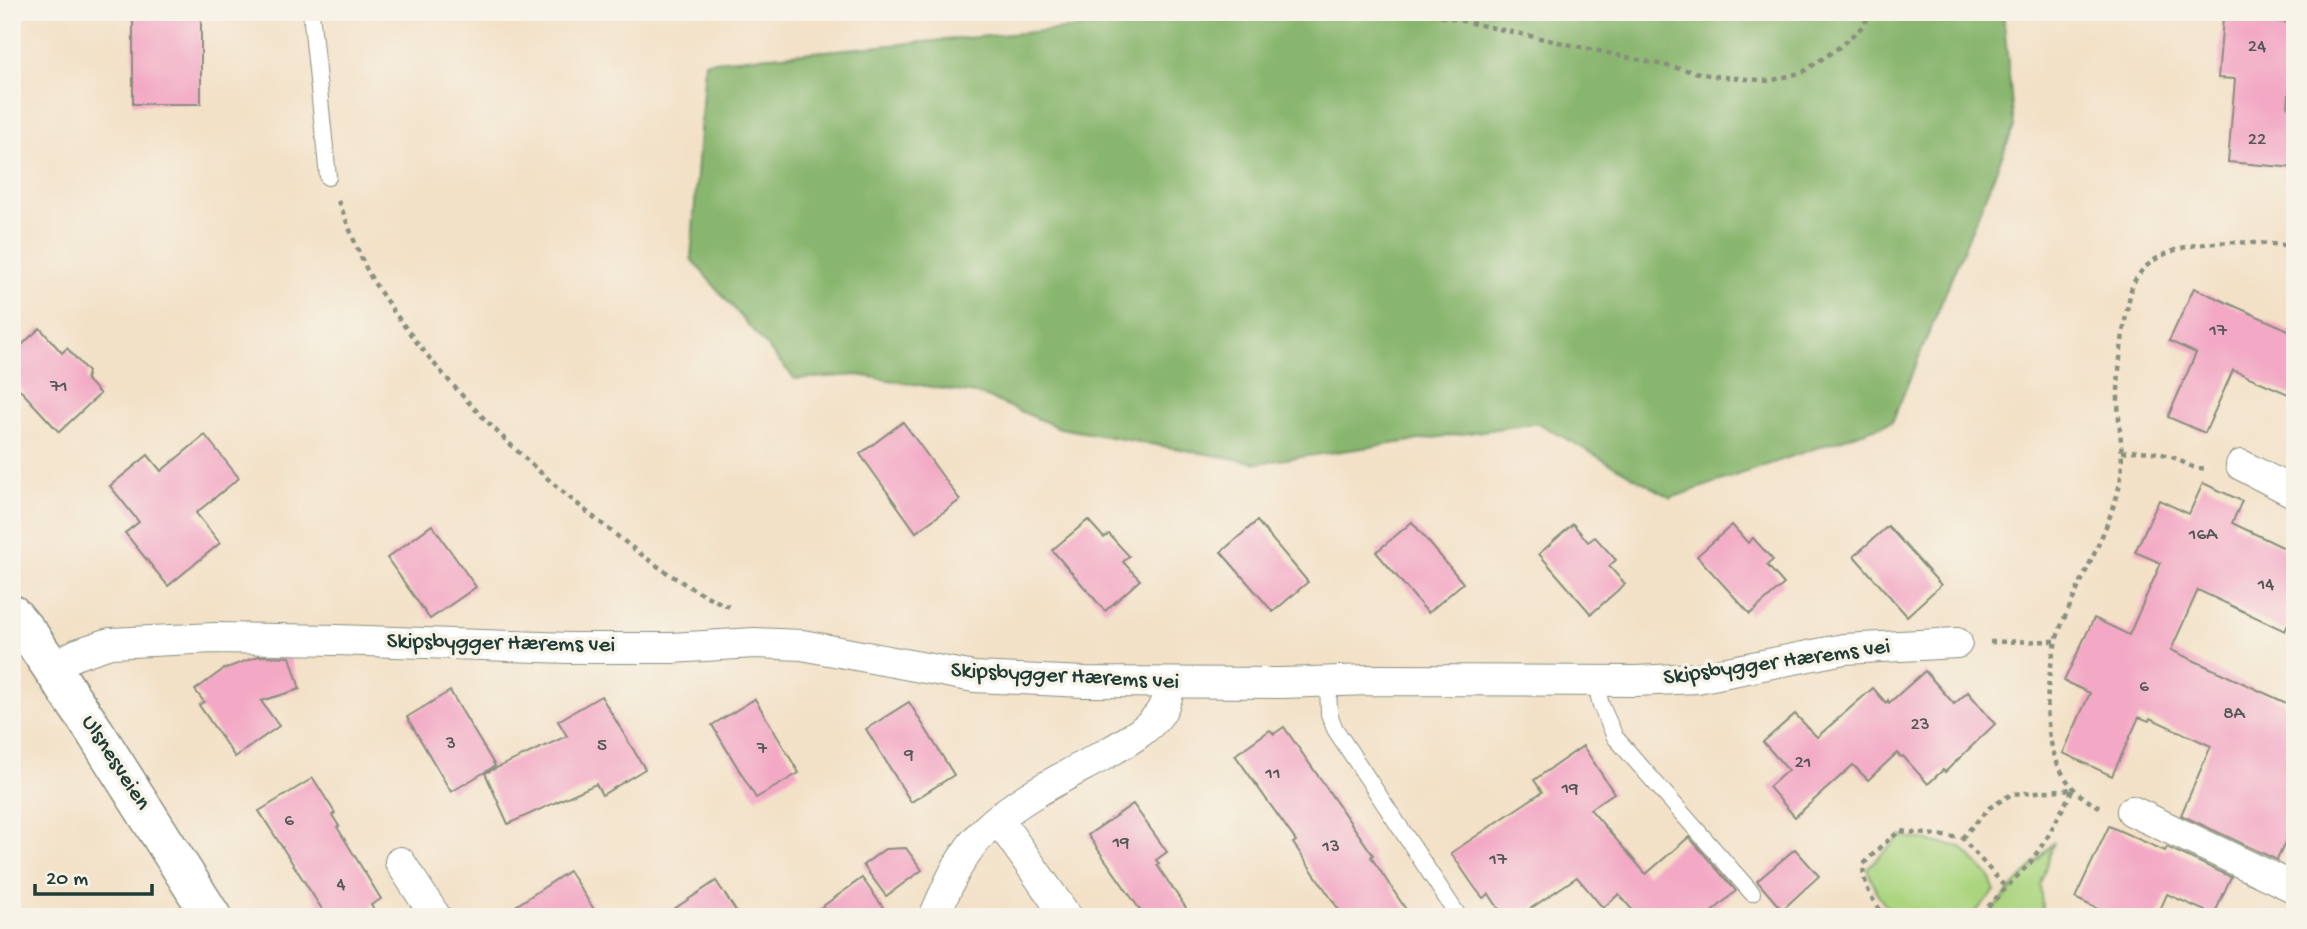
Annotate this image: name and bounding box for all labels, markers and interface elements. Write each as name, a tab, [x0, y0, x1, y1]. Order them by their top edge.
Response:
house number: 24	[2248, 36, 2266, 59]
house number: 22	[2248, 129, 2266, 152]
house number: 17	[2208, 320, 2228, 343]
house number: 71	[49, 376, 68, 399]
house number: 16A	[2188, 524, 2219, 547]
house number: 14	[2257, 574, 2274, 597]
street label: Skipsbygger Hærems vei	[386, 629, 616, 659]
street label: Skipsbygger Hærems vei	[1662, 634, 1892, 692]
street label: Skipsbygger Hærems vei	[950, 658, 1180, 696]
house number: 6	[2139, 676, 2149, 699]
house number: 8A	[2223, 703, 2247, 726]
street label: Ulsnesveien	[74, 710, 156, 816]
house number: 23	[1910, 714, 1930, 737]
house number: 3	[445, 733, 456, 756]
house number: 5	[597, 735, 607, 758]
house number: 7	[756, 738, 768, 761]
house number: 9	[903, 744, 914, 767]
house number: 21	[1795, 752, 1812, 775]
house number: 11	[1264, 763, 1281, 786]
house number: 19	[1560, 778, 1579, 801]
house number: 6	[284, 810, 294, 833]
house number: 19	[1111, 832, 1130, 855]
house number: 13	[1321, 836, 1340, 859]
house number: 17	[1488, 849, 1508, 872]
scale bar	[35, 852, 152, 896]
text: 20 m	[46, 868, 88, 893]
house number: 4	[337, 874, 346, 897]

